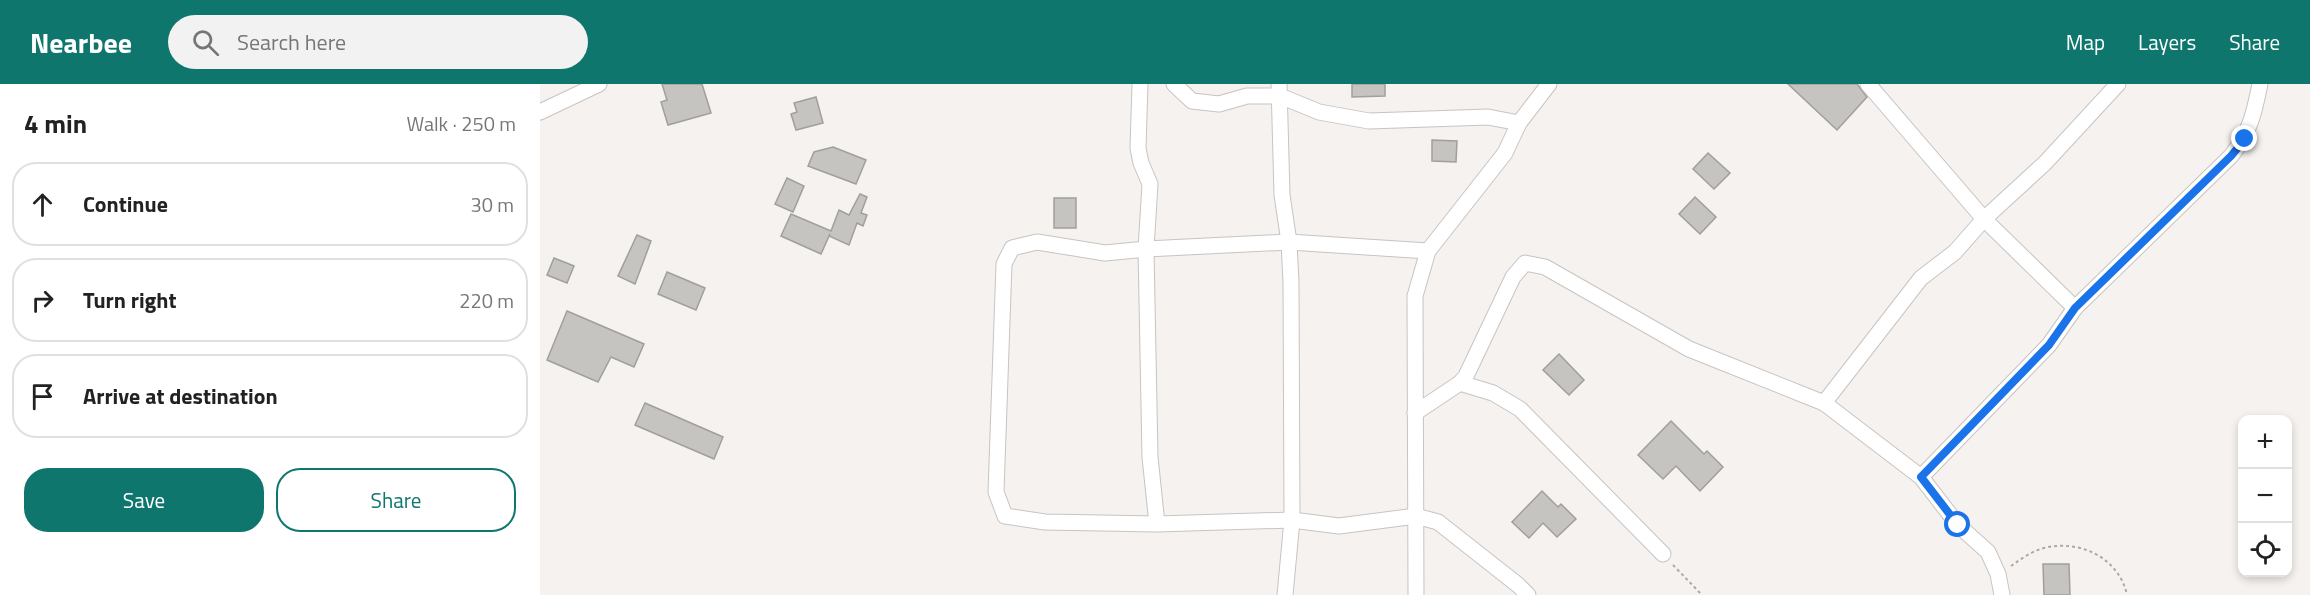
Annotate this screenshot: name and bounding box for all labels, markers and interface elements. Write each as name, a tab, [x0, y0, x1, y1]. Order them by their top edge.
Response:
search box	[168, 15, 588, 69]
text: Nearbee	[30, 21, 132, 64]
text: Search here	[237, 25, 346, 59]
icon: search	[189, 26, 222, 59]
text: Map	[2066, 26, 2105, 58]
text: Layers	[2138, 26, 2196, 58]
text: Share	[2229, 26, 2280, 58]
text: 4 min	[24, 104, 87, 143]
text: Walk · 250 m	[407, 108, 516, 139]
route end	[2231, 125, 2257, 151]
text: Continue	[83, 187, 168, 221]
icon: ahead	[26, 188, 59, 221]
text: 30 m	[470, 189, 514, 220]
text: Turn right	[83, 283, 177, 317]
icon: right	[26, 284, 59, 317]
text: 220 m	[459, 285, 514, 316]
text: Arrive at destination	[83, 379, 278, 413]
icon: arrive	[26, 380, 59, 413]
map controls	[2238, 415, 2292, 577]
button: +	[2238, 415, 2292, 469]
button: Save	[24, 468, 264, 532]
button: Share	[276, 468, 516, 532]
button: −	[2238, 469, 2292, 523]
route start	[1944, 511, 1970, 537]
button: locate	[2238, 523, 2292, 577]

